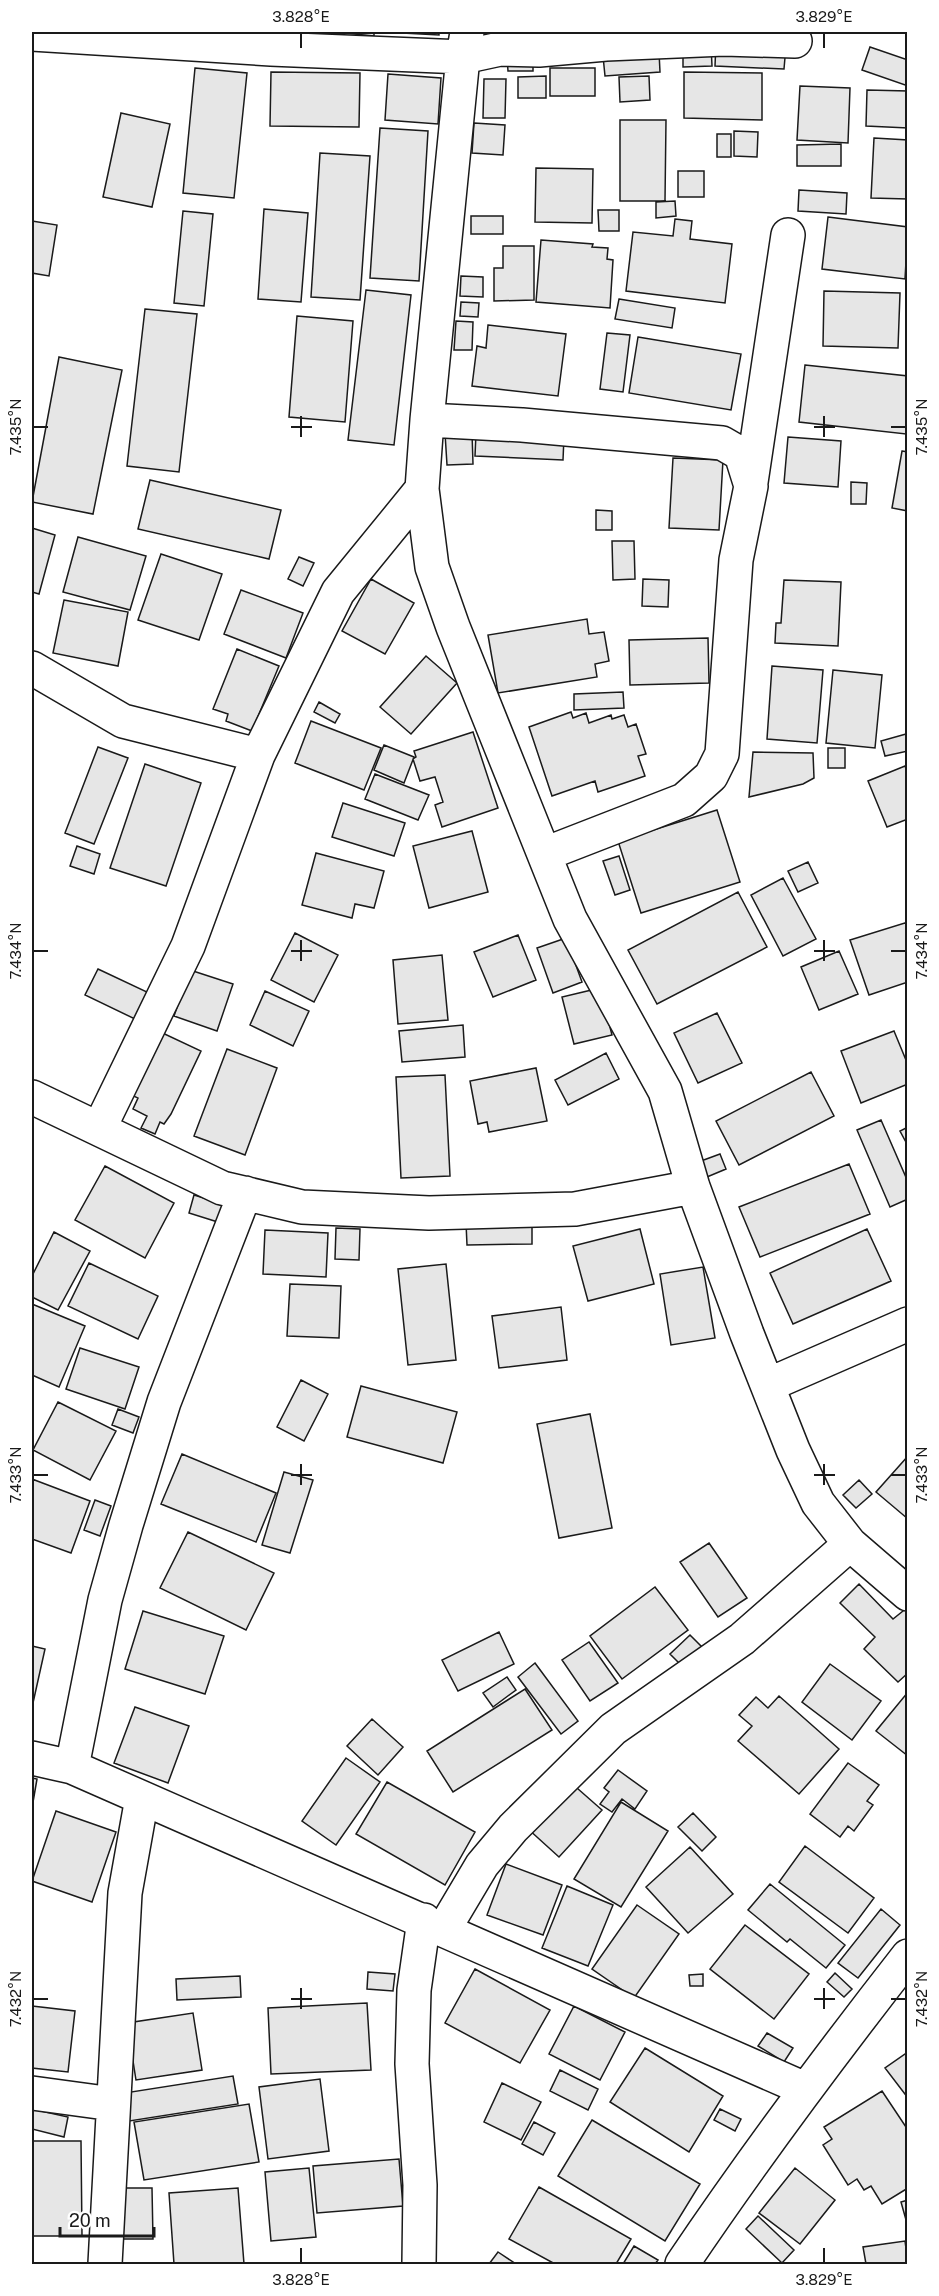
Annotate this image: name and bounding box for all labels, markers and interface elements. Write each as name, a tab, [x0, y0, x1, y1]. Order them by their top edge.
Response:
text: 3.828°E	[272, 8, 330, 25]
text: 3.829°E	[795, 8, 853, 25]
text: 7.435°N	[7, 398, 24, 456]
text: 7.435°N	[913, 398, 930, 456]
text: 7.434°N	[7, 922, 24, 980]
text: 7.434°N	[913, 922, 930, 980]
text: 7.433°N	[7, 1447, 24, 1503]
text: 7.433°N	[913, 1447, 930, 1503]
text: 7.432°N	[7, 1971, 24, 2027]
text: 7.432°N	[913, 1971, 930, 2027]
scale bar	[60, 2200, 154, 2238]
text: 20 m	[69, 2210, 111, 2231]
text: 3.828°E	[272, 2271, 330, 2288]
text: 3.829°E	[795, 2271, 853, 2288]

